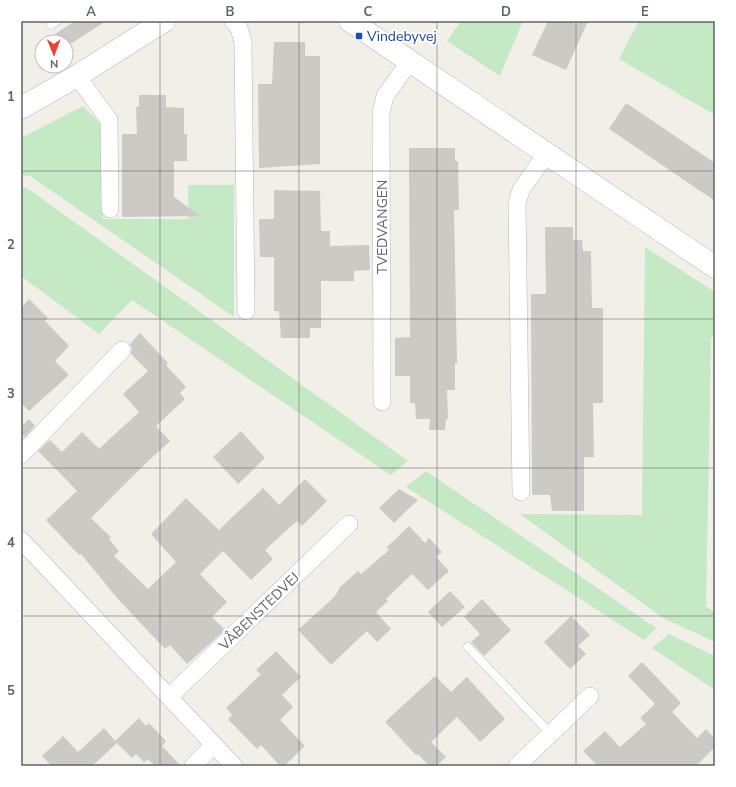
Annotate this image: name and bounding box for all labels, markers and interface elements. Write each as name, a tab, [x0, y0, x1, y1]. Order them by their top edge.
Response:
text: A	[86, 3, 96, 21]
text: B	[226, 3, 235, 21]
text: C	[364, 3, 373, 21]
text: D	[501, 3, 511, 21]
text: E	[641, 3, 649, 21]
place label: Vindebyvej	[366, 27, 437, 46]
marker: Vindebyvej	[354, 31, 364, 41]
north arrow	[34, 34, 74, 74]
text: N	[50, 56, 58, 71]
text: 1	[7, 88, 15, 106]
street label: TVEDVANGEN	[373, 180, 392, 274]
text: 2	[7, 236, 15, 254]
text: 3	[7, 385, 15, 403]
text: 4	[7, 534, 15, 552]
street label: VÅBENSTEDVEJ	[214, 568, 304, 655]
text: 5	[7, 682, 15, 700]

